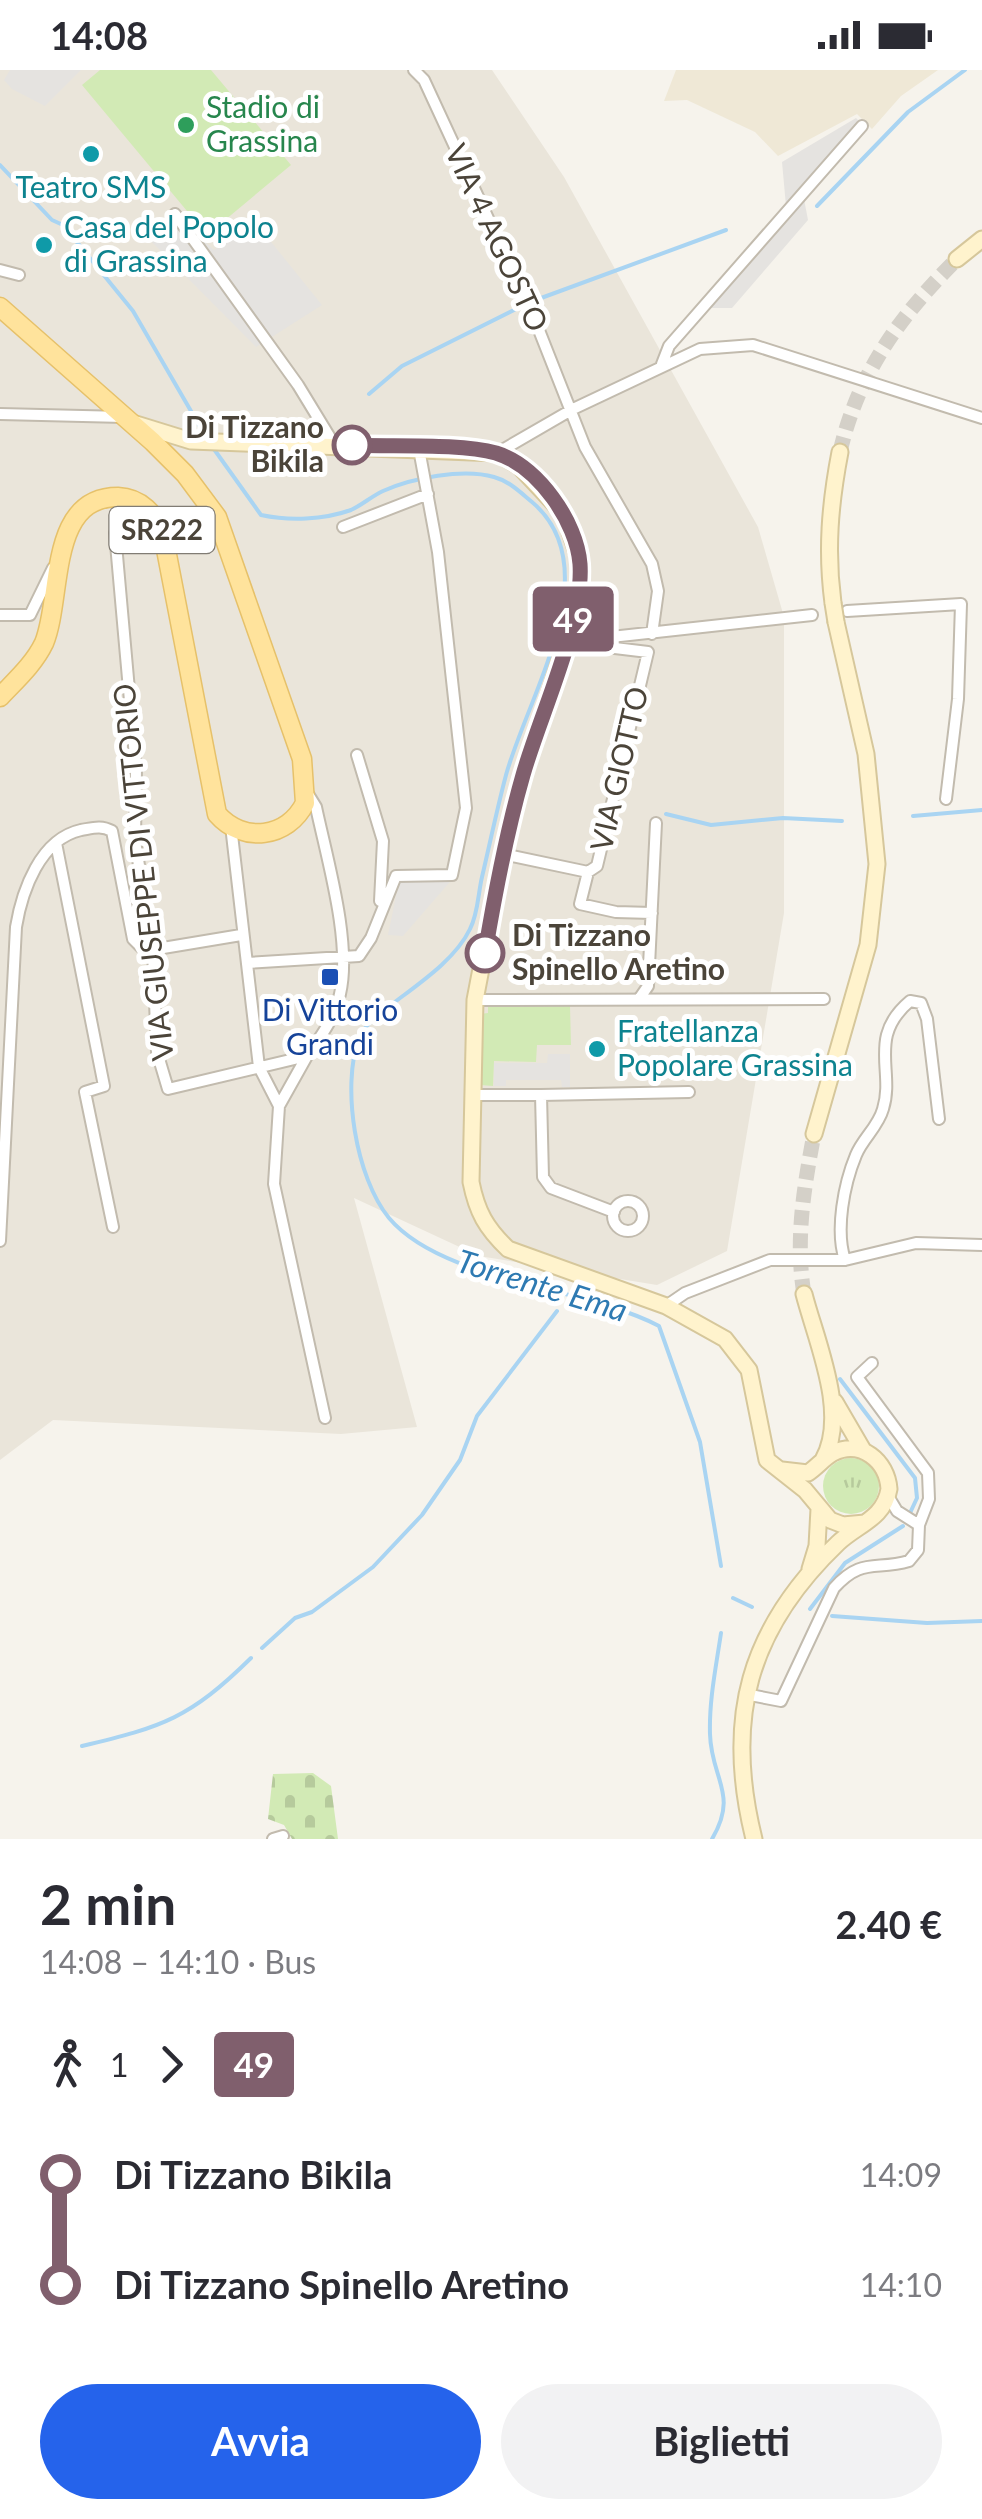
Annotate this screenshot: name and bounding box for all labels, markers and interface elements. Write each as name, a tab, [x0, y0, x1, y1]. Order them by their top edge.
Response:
text: 14:08	[50, 12, 148, 58]
place label: Stadio di Grassina	[206, 88, 320, 158]
marker: Stadio di Grassina	[175, 114, 197, 136]
street label: VIA 4 AGOSTO	[439, 138, 557, 337]
marker: Teatro SMS	[80, 143, 102, 165]
place label: Teatro SMS	[16, 168, 166, 204]
place label: Casa del Popolo di Grassina	[64, 208, 274, 278]
marker: Casa del Popolo di Grassina	[33, 234, 55, 256]
place label: Di Tizzano Bikila	[185, 408, 324, 478]
marker: Di Tizzano Bikila	[333, 426, 371, 464]
road number: SR222	[110, 507, 214, 553]
line badge: 49	[528, 586, 618, 652]
text: 49	[553, 598, 593, 640]
street label: VIA GIUSEPPE DI VITTORIO	[104, 682, 180, 1063]
street label: VIA GIOTTO	[582, 683, 654, 854]
place label: Di Tizzano Spinello Aretino	[512, 916, 725, 986]
marker: Di Tizzano Spinello Aretino	[466, 934, 504, 972]
marker: Di Vittorio Grandi	[319, 966, 341, 988]
place label: Di Vittorio Grandi	[262, 991, 398, 1061]
place label: Fratellanza Popolare Grassina	[617, 1012, 853, 1082]
marker: Fratellanza Popolare Grassina	[586, 1038, 608, 1060]
water label: Torrente Ema	[453, 1240, 632, 1329]
text: 2 min	[40, 1871, 176, 1937]
text: 2.40 €	[836, 1901, 942, 1947]
text: 14:08 – 14:10 · Bus	[40, 1942, 316, 1981]
icon: walk	[40, 2037, 95, 2092]
icon: forward	[144, 2037, 199, 2092]
text: 49	[234, 2043, 274, 2085]
text: 1	[110, 2045, 129, 2084]
text: Di Tizzano Bikila	[114, 2151, 392, 2197]
text: 14:09	[860, 2155, 942, 2194]
text: Di Tizzano Spinello Aretino	[114, 2261, 569, 2307]
text: 14:10	[860, 2265, 942, 2304]
button: Avvia	[40, 2384, 481, 2499]
button: Biglietti	[501, 2384, 942, 2499]

